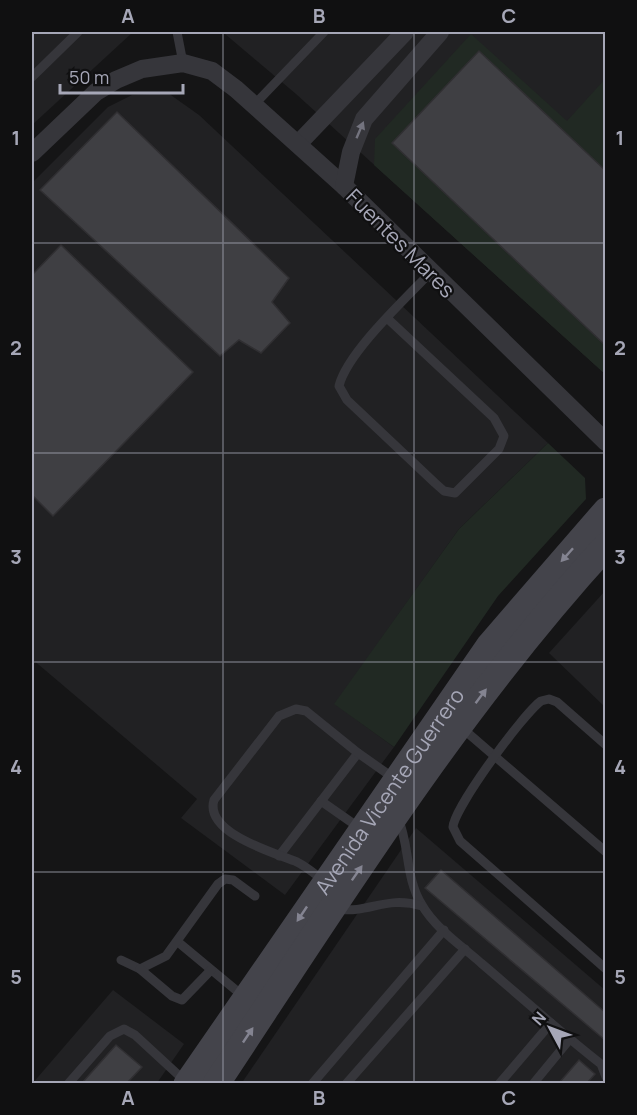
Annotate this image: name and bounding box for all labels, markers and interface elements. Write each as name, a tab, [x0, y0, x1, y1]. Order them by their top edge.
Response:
text: A	[121, 2, 135, 29]
text: B	[313, 2, 326, 29]
text: C	[502, 2, 516, 29]
scale bar	[60, 57, 183, 95]
text: 50 m	[69, 65, 109, 89]
one-way arrow	[356, 121, 365, 139]
text: 1	[12, 124, 20, 151]
text: 1	[616, 124, 624, 151]
street label: Fuentes Mares	[341, 183, 461, 303]
text: 2	[10, 334, 22, 361]
text: 2	[614, 334, 626, 361]
text: 3	[10, 543, 22, 570]
text: 3	[614, 543, 626, 570]
one-way arrow	[560, 547, 574, 562]
street label: Avenida Vicente Guerrero	[308, 682, 470, 900]
one-way arrow	[474, 688, 486, 703]
text: 4	[10, 753, 22, 780]
text: 4	[614, 753, 626, 780]
one-way arrow	[351, 865, 362, 881]
one-way arrow	[296, 906, 308, 922]
text: 5	[10, 963, 22, 990]
text: 5	[614, 963, 626, 990]
north arrow	[520, 998, 580, 1058]
text: N	[527, 1007, 551, 1030]
one-way arrow	[242, 1027, 253, 1043]
text: A	[121, 1084, 135, 1111]
text: B	[313, 1084, 326, 1111]
text: C	[502, 1084, 516, 1111]

